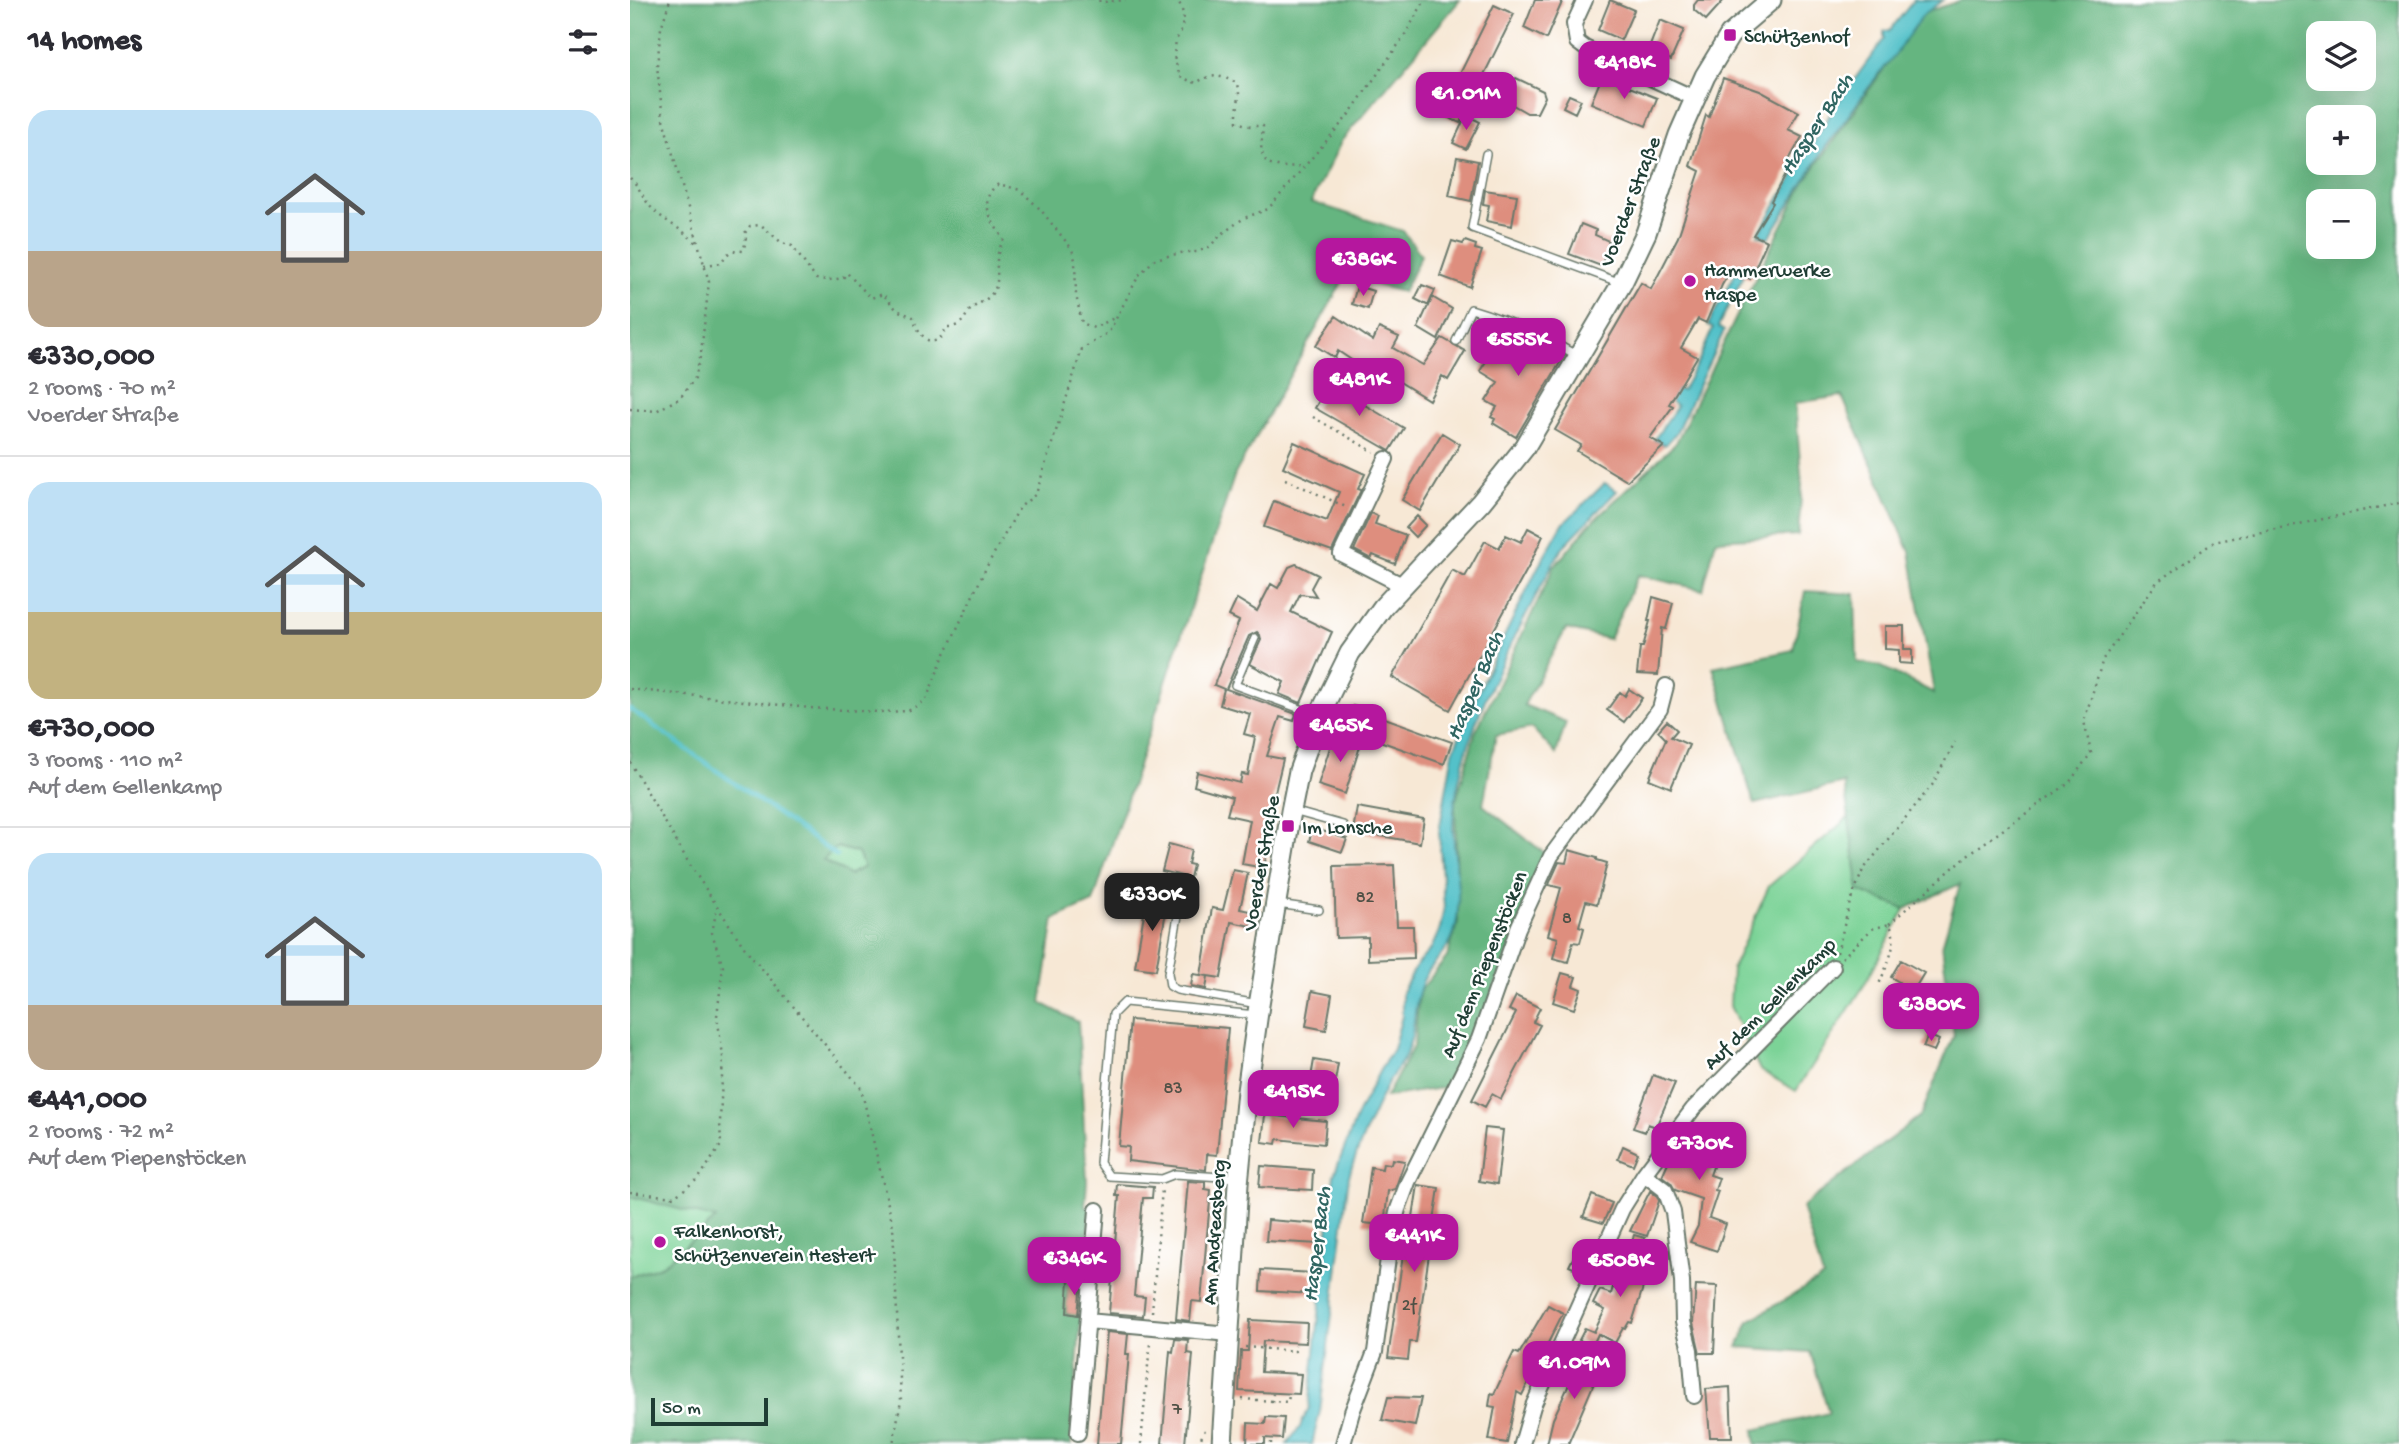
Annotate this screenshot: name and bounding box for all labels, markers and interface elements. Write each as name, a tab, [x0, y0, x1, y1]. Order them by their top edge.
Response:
map controls	[2306, 21, 2376, 259]
button: layers	[2306, 21, 2376, 91]
icon: filters	[564, 23, 602, 61]
text: 14 homes	[28, 25, 141, 60]
place label: Schützenhof	[1744, 26, 1851, 51]
marker: Schützenhof	[1722, 27, 1738, 43]
pin: €418K	[1575, 42, 1673, 101]
text: €418K	[1594, 50, 1654, 77]
water label: Hasper Bach	[1775, 68, 1861, 181]
pin: €1.01M	[1409, 72, 1523, 132]
text: €1.01M	[1432, 81, 1500, 108]
button: +	[2306, 105, 2376, 175]
street label: Voerder Straße	[1596, 133, 1669, 272]
icon: home	[252, 155, 378, 281]
button: −	[2306, 189, 2376, 259]
pin: €386K	[1314, 238, 1412, 298]
text: €386K	[1332, 247, 1394, 274]
place label: Hammerwerke Haspe	[1704, 260, 1832, 309]
marker: Hammerwerke Haspe	[1682, 273, 1698, 289]
pin: €555K	[1469, 318, 1567, 378]
text: €555K	[1487, 327, 1549, 354]
text: €330,000	[28, 341, 155, 376]
pin: €481K	[1310, 358, 1408, 418]
text: €481K	[1329, 367, 1389, 394]
text: 2 rooms · 70 m²	[28, 376, 176, 403]
text: Voerder Straße	[28, 403, 179, 430]
icon: home	[252, 527, 378, 653]
water label: Hasper Bach	[1441, 627, 1512, 745]
pin: €465K	[1291, 704, 1389, 764]
text: €730,000	[28, 713, 155, 748]
text: €465K	[1310, 713, 1371, 740]
text: 3 rooms · 110 m²	[28, 748, 183, 775]
text: Auf dem Gellenkamp	[28, 775, 222, 802]
street label: Voerder Straße	[1239, 793, 1288, 934]
place label: Im Lonsche	[1302, 817, 1394, 842]
marker: Im Lonsche	[1280, 818, 1296, 834]
street label: Auf dem Piepenstöcken	[1437, 868, 1535, 1062]
pin: €330K	[1103, 874, 1201, 933]
text: €330K	[1120, 882, 1184, 909]
house number: 82	[1356, 888, 1375, 909]
icon: home	[252, 898, 378, 1024]
house number: 8	[1562, 909, 1572, 930]
street label: Auf dem Gellenkamp	[1700, 934, 1843, 1077]
pin: €380K	[1882, 984, 1980, 1043]
text: €380K	[1899, 992, 1963, 1019]
pin: €415K	[1244, 1070, 1342, 1130]
house number: 83	[1163, 1079, 1183, 1100]
text: €415K	[1264, 1079, 1322, 1106]
text: €441,000	[28, 1084, 147, 1119]
text: 2 rooms · 72 m²	[28, 1119, 174, 1146]
pin: €730K	[1650, 1122, 1748, 1182]
text: €730K	[1667, 1131, 1731, 1158]
text: Auf dem Piepenstöcken	[28, 1146, 246, 1173]
street label: Am Andreasberg	[1199, 1159, 1234, 1306]
water label: Hasper Bach	[1298, 1185, 1339, 1304]
pin: €441K	[1365, 1214, 1463, 1274]
place label: Falkenhorst, Schützenverein Hestert	[673, 1221, 877, 1270]
text: €441K	[1385, 1223, 1443, 1250]
marker: Falkenhorst, Schützenverein Hestert	[652, 1234, 668, 1250]
pin: €346K	[1025, 1238, 1123, 1297]
pin: €508K	[1571, 1240, 1669, 1299]
text: €346K	[1044, 1246, 1104, 1273]
text: €508K	[1588, 1248, 1652, 1275]
house number: 2f	[1402, 1296, 1418, 1317]
pin: €1.09M	[1517, 1342, 1631, 1401]
text: €1.09M	[1539, 1350, 1609, 1377]
scale bar	[651, 1395, 768, 1427]
text: 50 m	[662, 1398, 701, 1421]
house number: 7	[1171, 1400, 1182, 1421]

